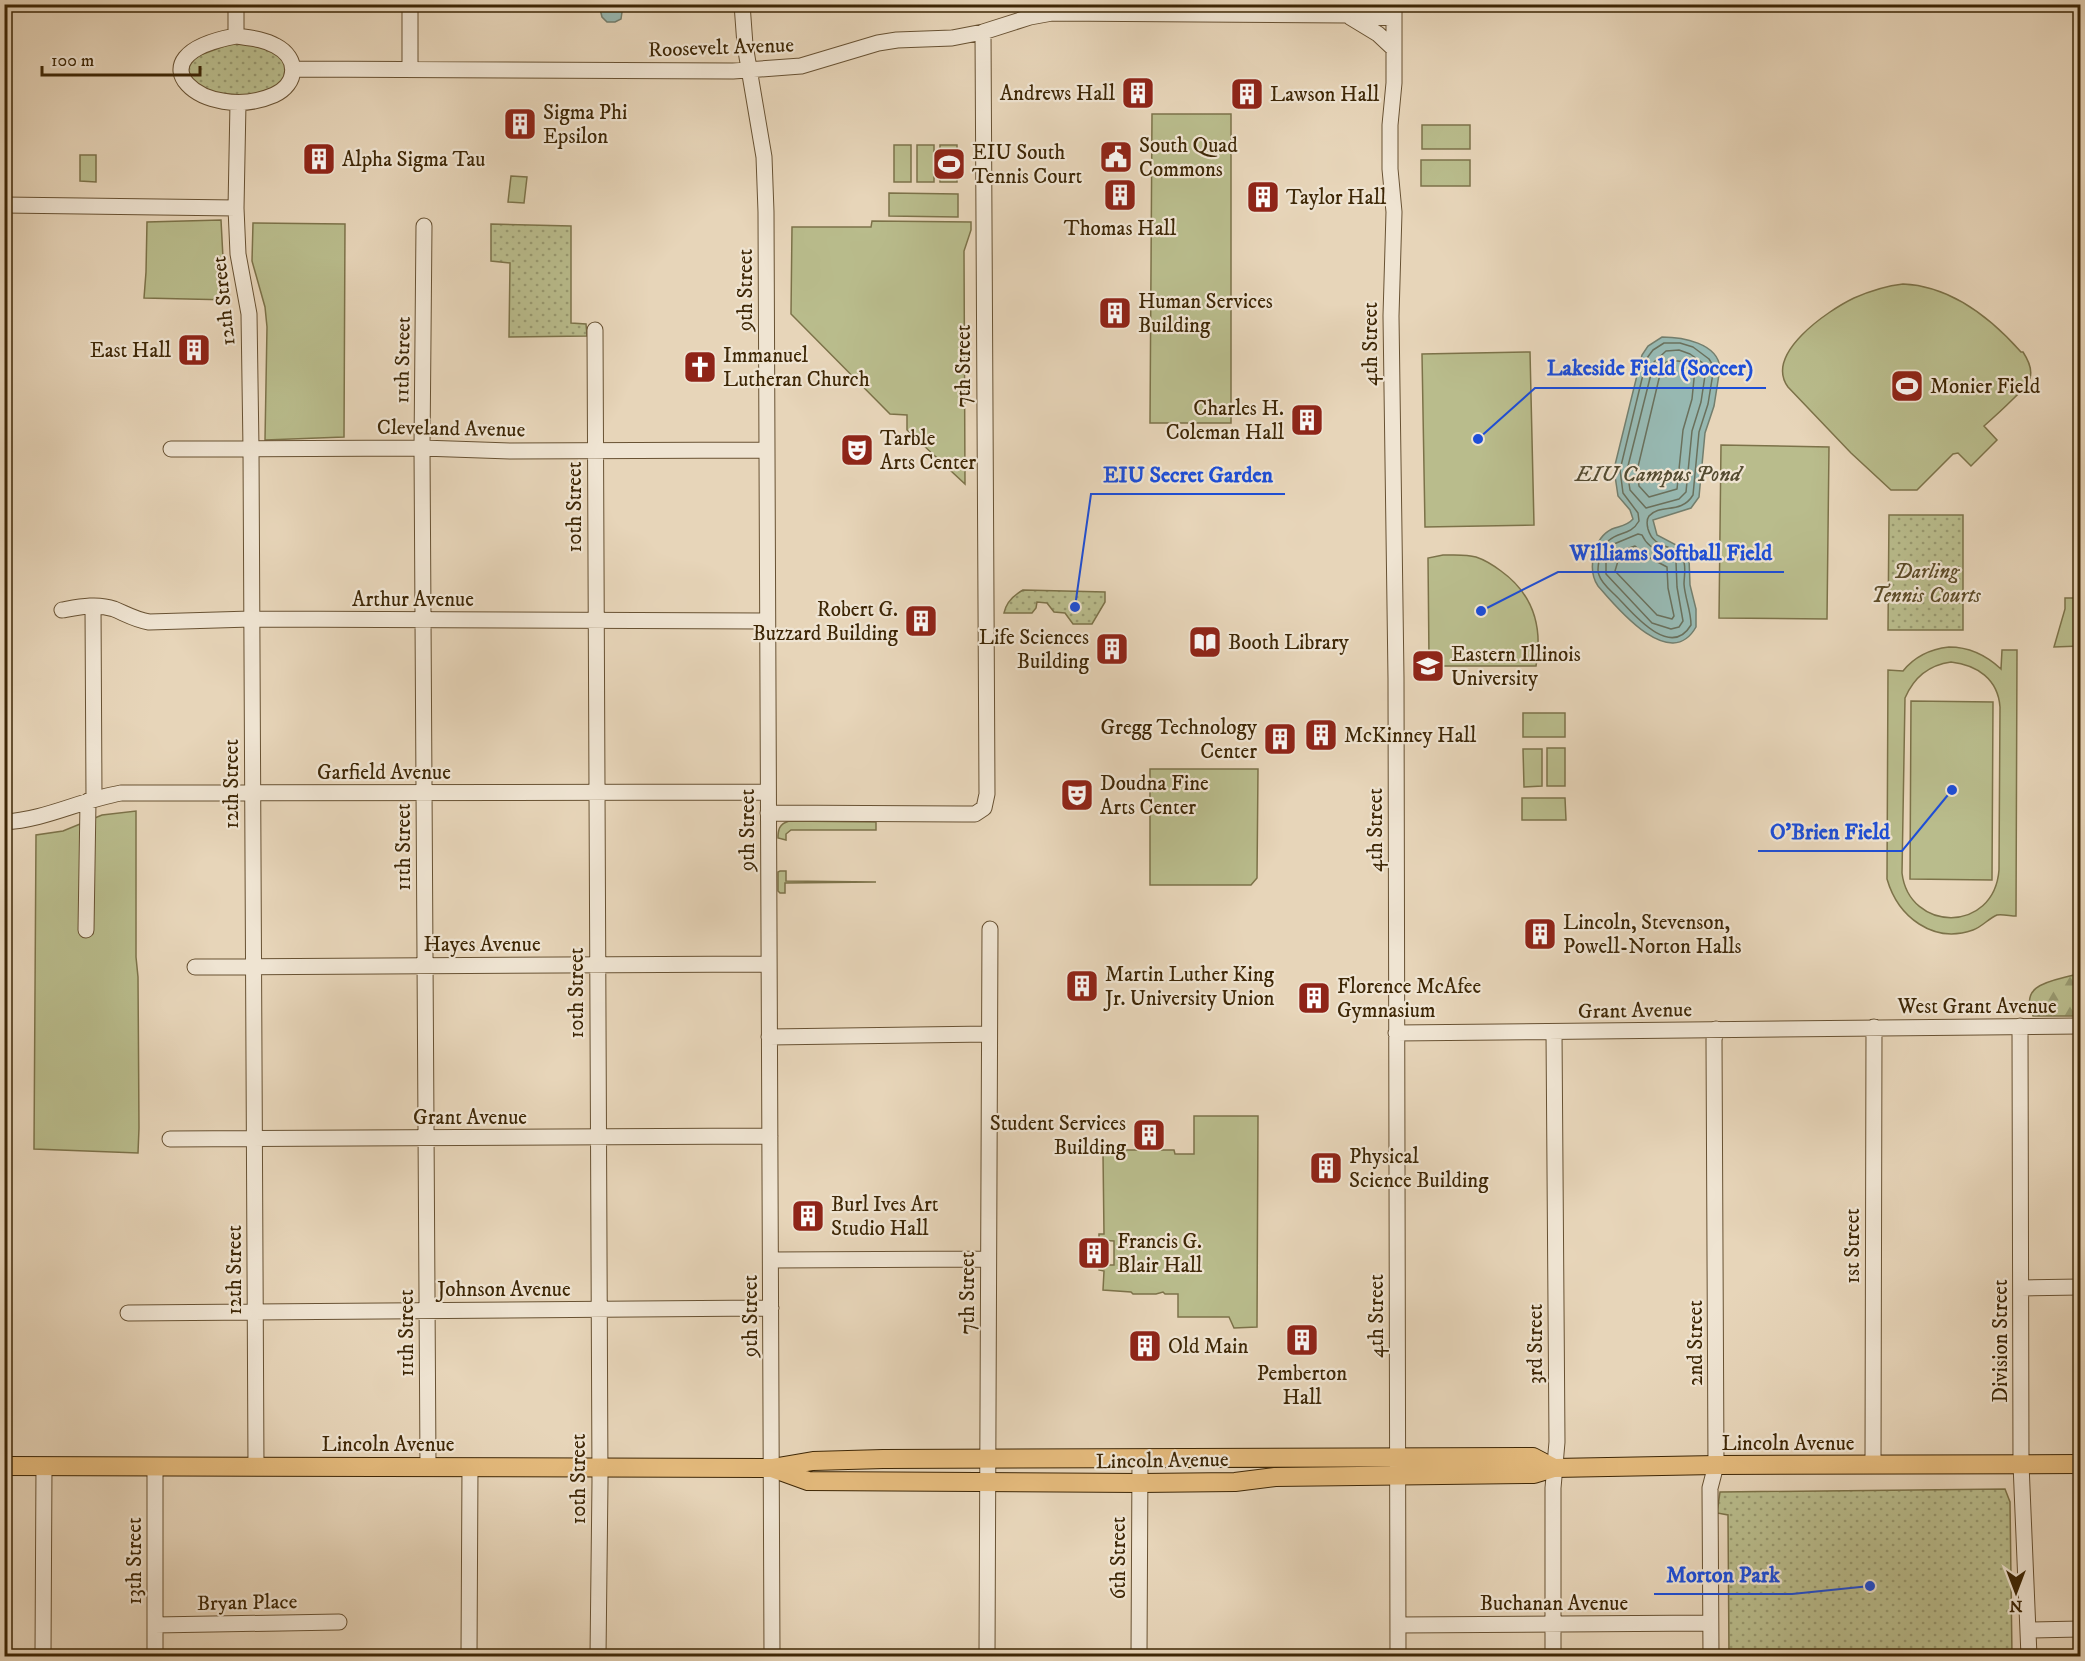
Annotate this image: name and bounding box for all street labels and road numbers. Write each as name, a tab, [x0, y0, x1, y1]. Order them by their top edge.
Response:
street label: Roosevelt Avenue	[648, 32, 795, 64]
street label: 9th Street	[733, 249, 759, 332]
street label: 12th Street	[206, 255, 242, 347]
street label: 4th Street	[1358, 302, 1384, 386]
street label: 11th Street	[389, 316, 417, 404]
street label: 7th Street	[951, 324, 977, 407]
street label: Cleveland Avenue	[377, 415, 526, 443]
street label: 10th Street	[562, 461, 588, 552]
street label: Arthur Avenue	[352, 587, 474, 613]
street label: 12th Street	[219, 739, 245, 829]
street label: Garfield Avenue	[317, 760, 451, 786]
street label: 4th Street	[1363, 788, 1389, 872]
street label: 9th Street	[735, 789, 761, 872]
street label: 11th Street	[391, 803, 417, 891]
street label: Hayes Avenue	[423, 932, 541, 958]
street label: 10th Street	[564, 947, 590, 1038]
street label: West Grant Avenue	[1896, 994, 2057, 1020]
street label: Grant Avenue	[1578, 997, 1693, 1025]
street label: Grant Avenue	[413, 1105, 527, 1131]
street label: 1st Street	[1840, 1208, 1866, 1284]
street label: 12th Street	[222, 1225, 248, 1315]
street label: 7th Street	[955, 1251, 981, 1334]
street label: 4th Street	[1364, 1274, 1390, 1358]
street label: 9th Street	[738, 1275, 764, 1358]
street label: Johnson Avenue	[435, 1277, 571, 1303]
street label: Division Street	[1988, 1279, 2014, 1403]
street label: 11th Street	[394, 1289, 420, 1377]
street label: 2nd Street	[1683, 1300, 1709, 1386]
street label: 3rd Street	[1523, 1304, 1549, 1384]
street label: Lincoln Avenue	[1722, 1431, 1855, 1457]
street label: Lincoln Avenue	[322, 1432, 455, 1458]
street label: 10th Street	[566, 1433, 592, 1524]
street label: Lincoln Avenue	[1095, 1447, 1229, 1475]
street label: 6th Street	[1106, 1516, 1132, 1599]
street label: 13th Street	[122, 1517, 148, 1605]
street label: Bryan Place	[197, 1589, 298, 1617]
street label: Buchanan Avenue	[1480, 1591, 1628, 1617]

